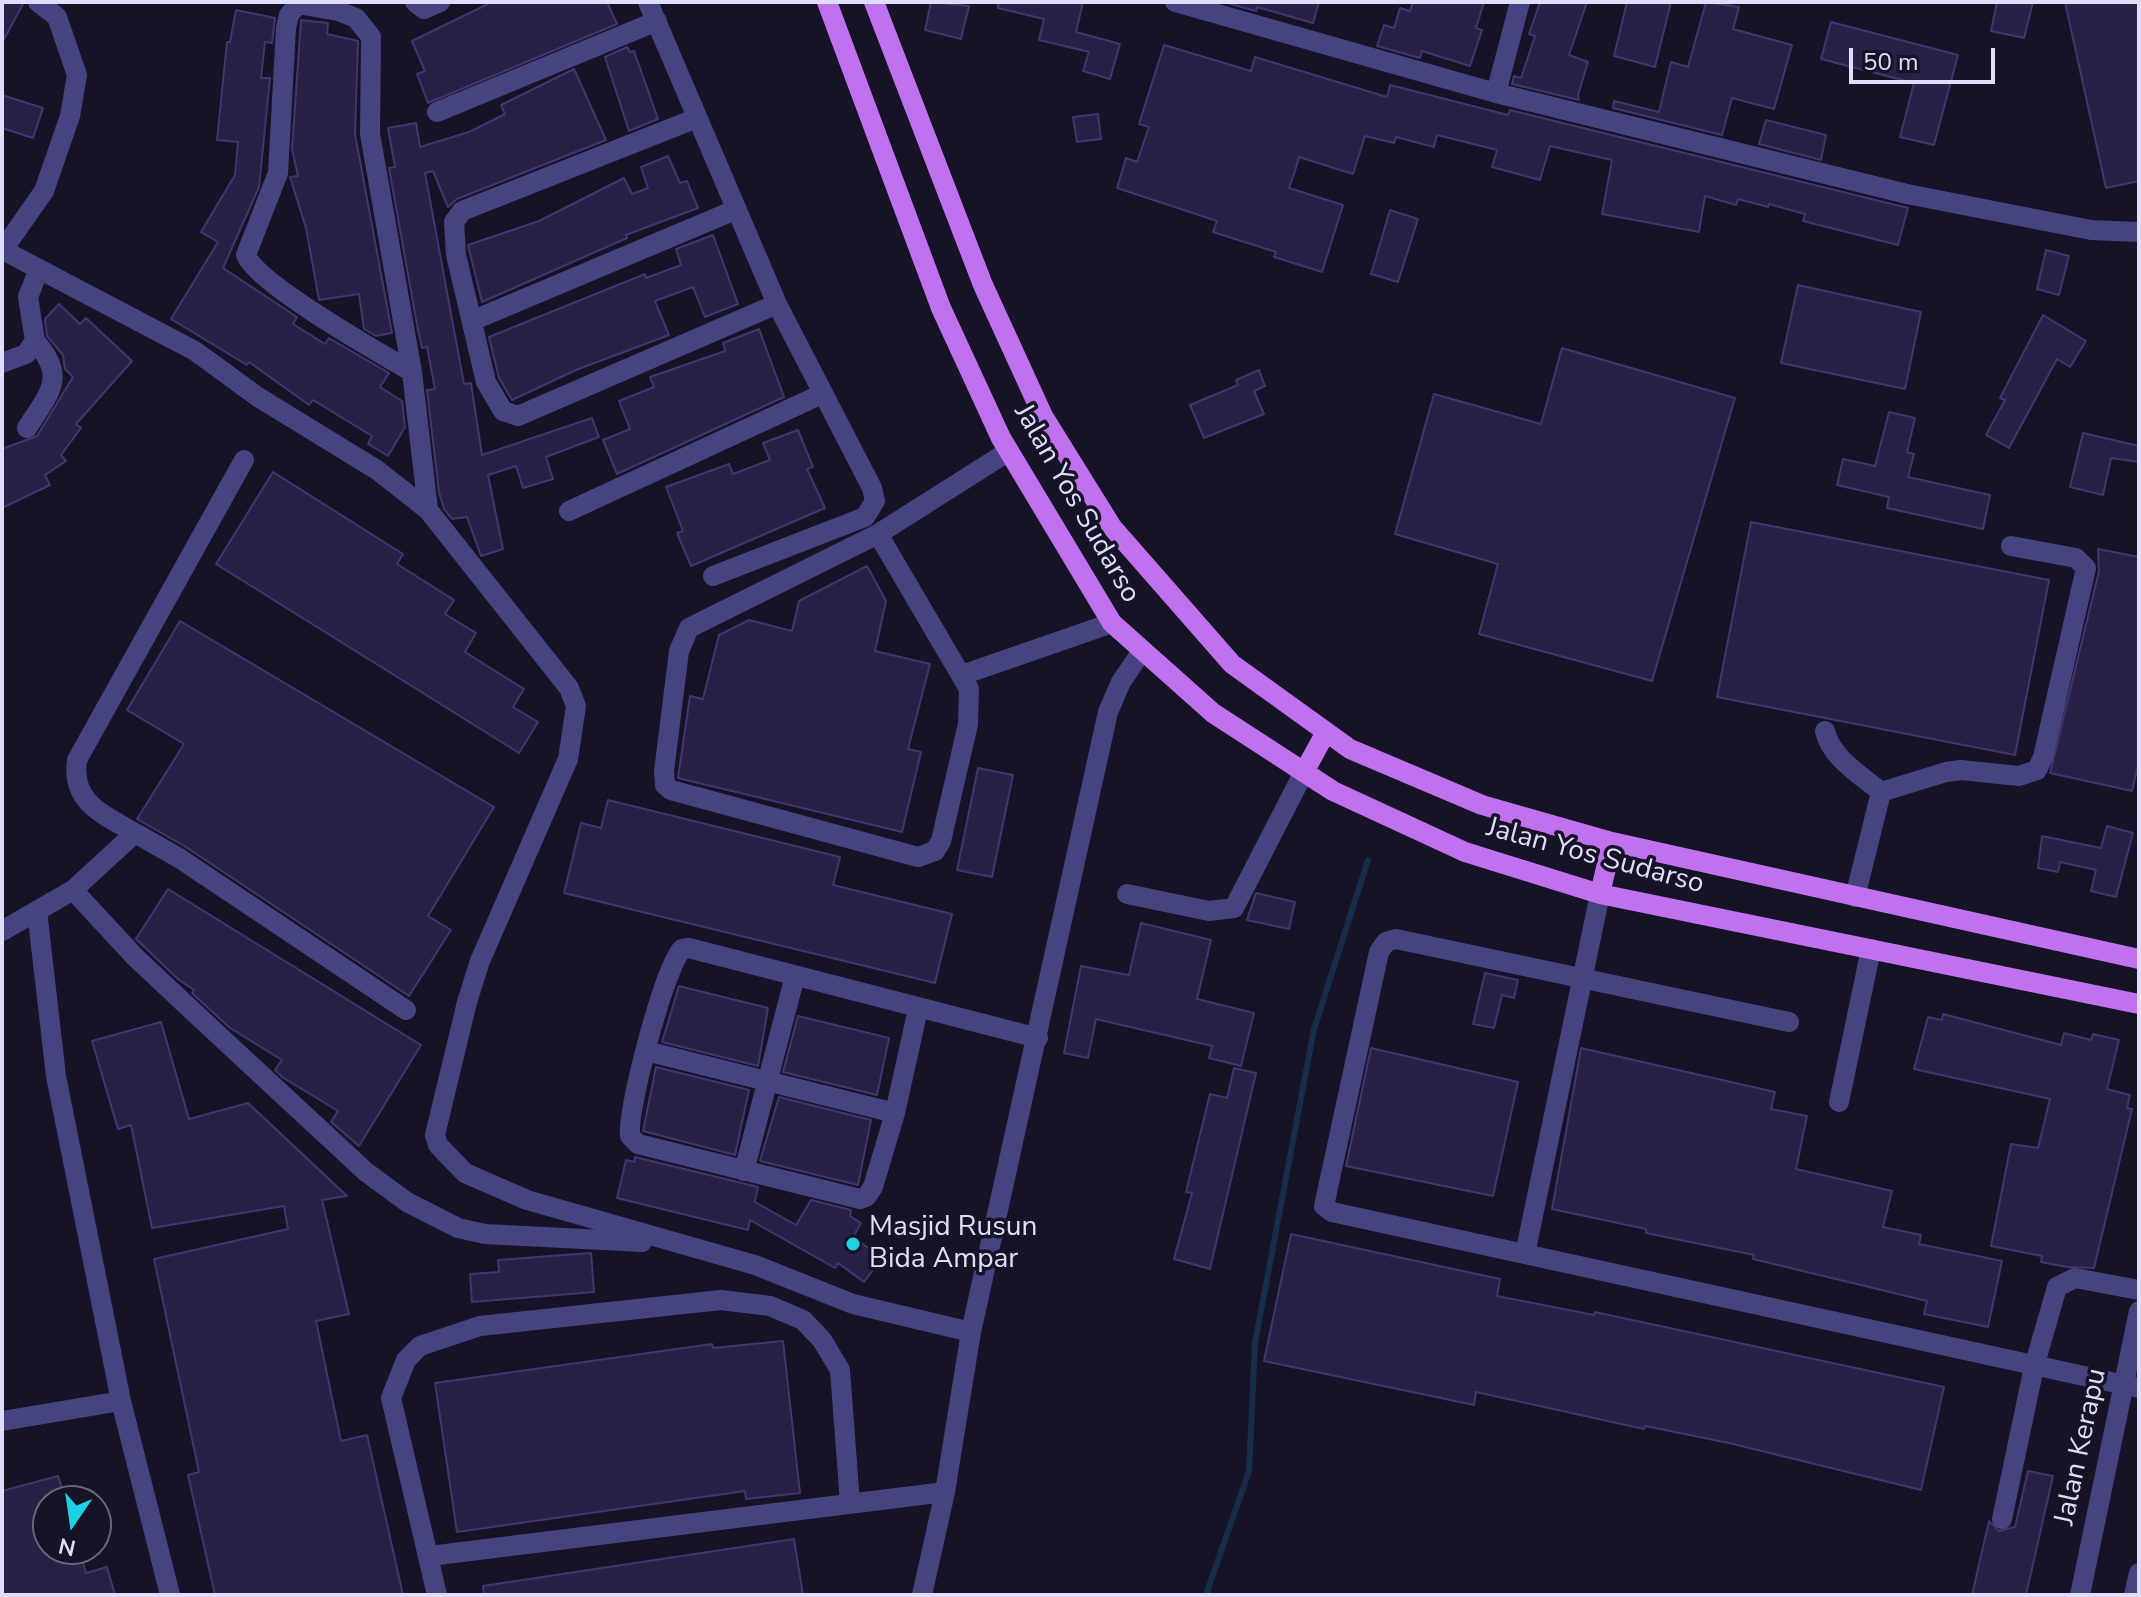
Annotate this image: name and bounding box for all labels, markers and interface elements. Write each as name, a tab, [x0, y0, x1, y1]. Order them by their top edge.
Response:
scale bar	[1853, 32, 1999, 82]
text: 50 m	[1863, 46, 1919, 78]
street label: Jalan Yos Sudarso	[1005, 399, 1147, 609]
street label: Jalan Yos Sudarso	[1483, 812, 1707, 902]
place label: Masjid Rusun Bida Ampar	[869, 1211, 1037, 1277]
marker: Masjid Rusun Bida Ampar	[844, 1235, 862, 1253]
street label: Jalan Kerapu	[2049, 1366, 2115, 1528]
north arrow	[32, 1485, 112, 1565]
text: N	[56, 1530, 78, 1563]

